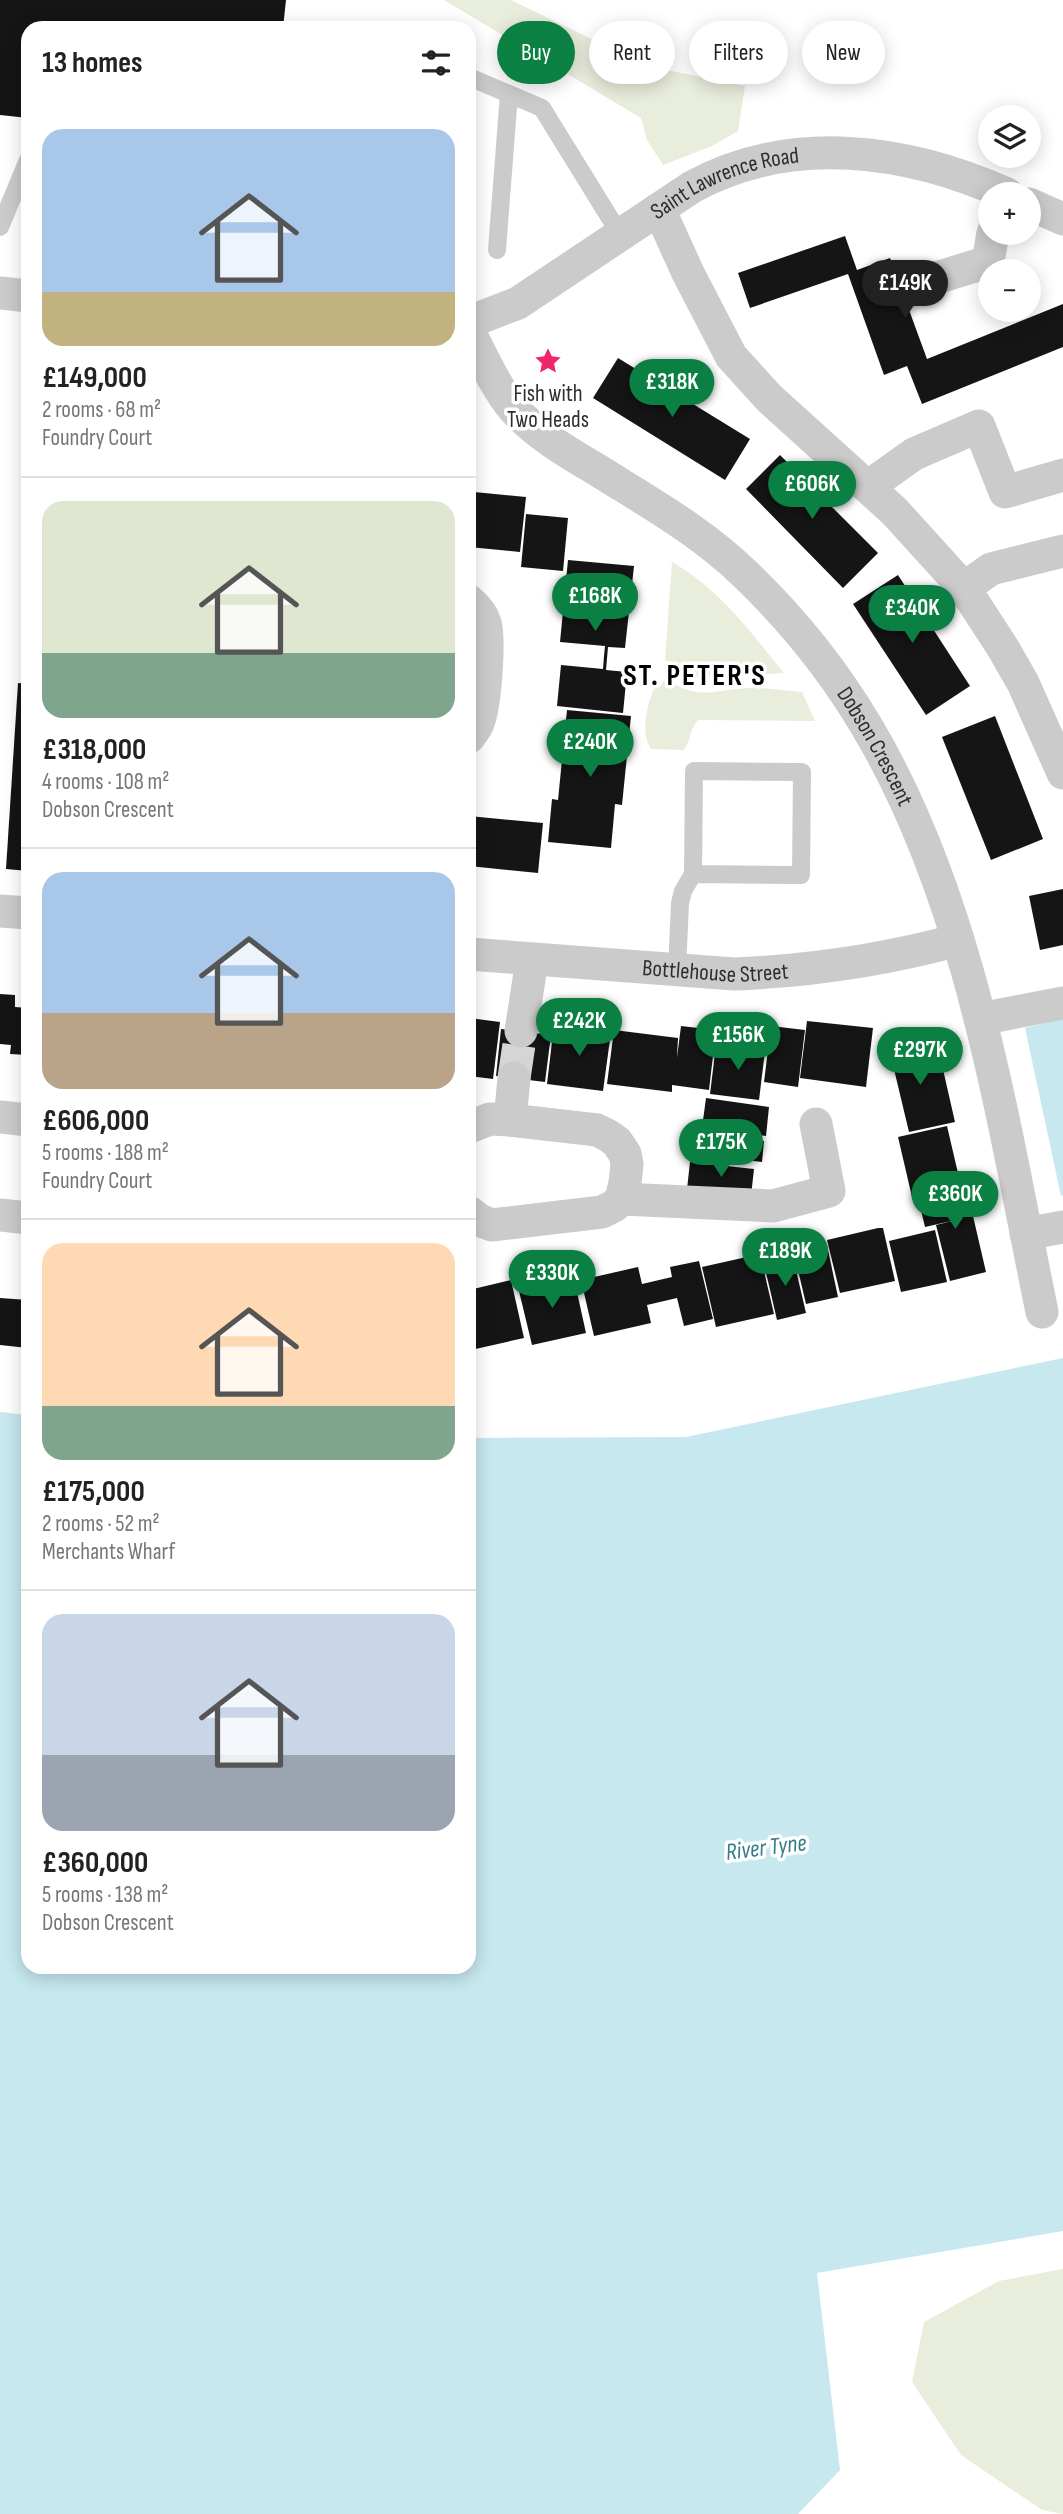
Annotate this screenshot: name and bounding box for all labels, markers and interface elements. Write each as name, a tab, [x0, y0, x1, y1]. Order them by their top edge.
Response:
chip: Buy	[497, 21, 575, 84]
chip: Rent	[589, 21, 675, 84]
chip: Filters	[689, 21, 788, 84]
chip: New	[802, 21, 885, 84]
icon: filters	[417, 44, 455, 82]
text: 13 homes	[42, 45, 143, 81]
map controls	[978, 105, 1041, 322]
button: layers	[978, 105, 1041, 168]
street label: Saint Lawrence Road	[645, 142, 800, 226]
icon: home	[186, 175, 312, 301]
button: +	[978, 182, 1041, 245]
button: −	[978, 259, 1041, 322]
pin: £149K	[856, 260, 954, 320]
text: £149K	[878, 269, 932, 297]
place icon: Fish with Two Heads	[533, 346, 563, 376]
text: £149,000	[42, 360, 147, 396]
pin: £318K	[623, 360, 721, 419]
text: £318K	[645, 368, 699, 396]
place label: Fish with Two Heads	[507, 380, 589, 434]
text: 2 rooms · 68 m²	[42, 396, 161, 424]
text: Foundry Court	[42, 424, 152, 452]
pin: £606K	[763, 462, 861, 521]
text: £606K	[784, 470, 840, 498]
icon: home	[186, 547, 312, 673]
pin: £168K	[546, 574, 644, 633]
text: £168K	[568, 582, 622, 610]
pin: £340K	[863, 586, 961, 645]
text: £340K	[884, 594, 940, 622]
district label: ST. PETER'S	[623, 658, 767, 694]
street label: Dobson Crescent	[830, 682, 919, 810]
pin: £240K	[541, 720, 639, 779]
text: £240K	[563, 728, 617, 756]
text: £318,000	[42, 732, 146, 768]
text: 4 rooms · 108 m²	[42, 768, 169, 796]
text: Dobson Crescent	[42, 796, 174, 824]
icon: home	[186, 918, 312, 1044]
street label: Bottlehouse Street	[641, 954, 790, 989]
pin: £242K	[530, 998, 628, 1058]
text: £242K	[552, 1007, 606, 1035]
pin: £156K	[689, 1012, 787, 1072]
text: £156K	[711, 1021, 765, 1049]
pin: £297K	[871, 1028, 969, 1087]
text: £297K	[893, 1036, 947, 1064]
text: £606,000	[42, 1103, 149, 1139]
pin: £175K	[672, 1120, 770, 1179]
text: £175K	[695, 1128, 747, 1156]
text: 5 rooms · 188 m²	[42, 1139, 169, 1167]
text: Foundry Court	[42, 1167, 152, 1195]
pin: £360K	[906, 1172, 1004, 1231]
text: £360K	[927, 1180, 983, 1208]
pin: £189K	[736, 1228, 834, 1288]
text: £189K	[758, 1237, 812, 1265]
pin: £330K	[503, 1250, 601, 1310]
text: £330K	[525, 1259, 579, 1287]
icon: home	[186, 1289, 312, 1415]
text: £175,000	[42, 1474, 145, 1510]
text: 2 rooms · 52 m²	[42, 1510, 160, 1538]
text: Merchants Wharf	[42, 1538, 175, 1566]
icon: home	[186, 1660, 312, 1786]
water label: River Tyne	[724, 1828, 808, 1867]
text: £360,000	[42, 1845, 148, 1881]
text: 5 rooms · 138 m²	[42, 1881, 168, 1909]
text: Dobson Crescent	[42, 1909, 174, 1937]

